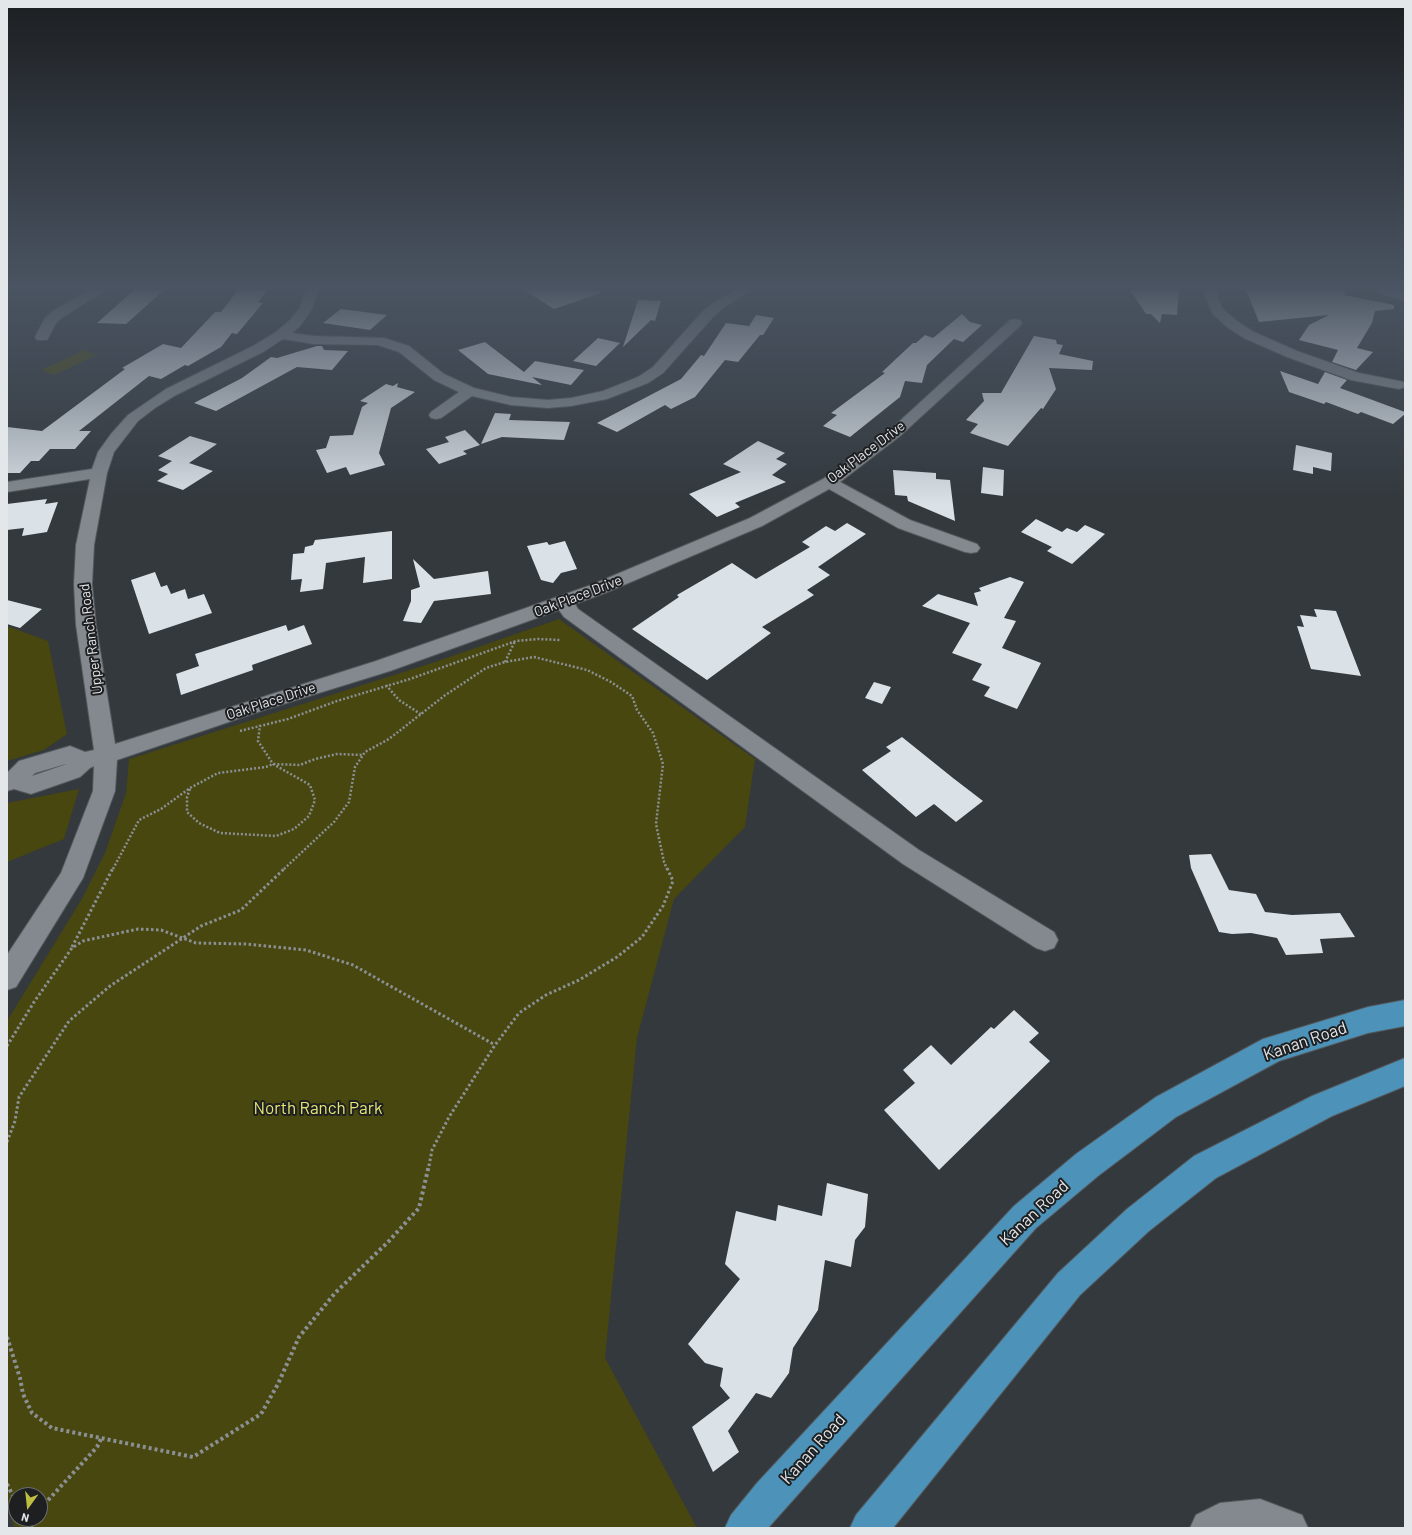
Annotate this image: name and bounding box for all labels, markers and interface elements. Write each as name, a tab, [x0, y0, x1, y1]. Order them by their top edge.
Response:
street label: Oak Place Drive	[824, 417, 908, 487]
street label: Oak Place Drive	[532, 572, 624, 620]
street label: Upper Ranch Road	[76, 583, 106, 695]
street label: Oak Place Drive	[224, 679, 318, 723]
street label: Kanan Road	[1261, 1017, 1349, 1065]
park label: North Ranch Park	[254, 1098, 382, 1118]
street label: Kanan Road	[995, 1176, 1073, 1250]
street label: Kanan Road	[776, 1410, 850, 1488]
north arrow	[8, 1487, 48, 1527]
text: N	[20, 1511, 30, 1525]

